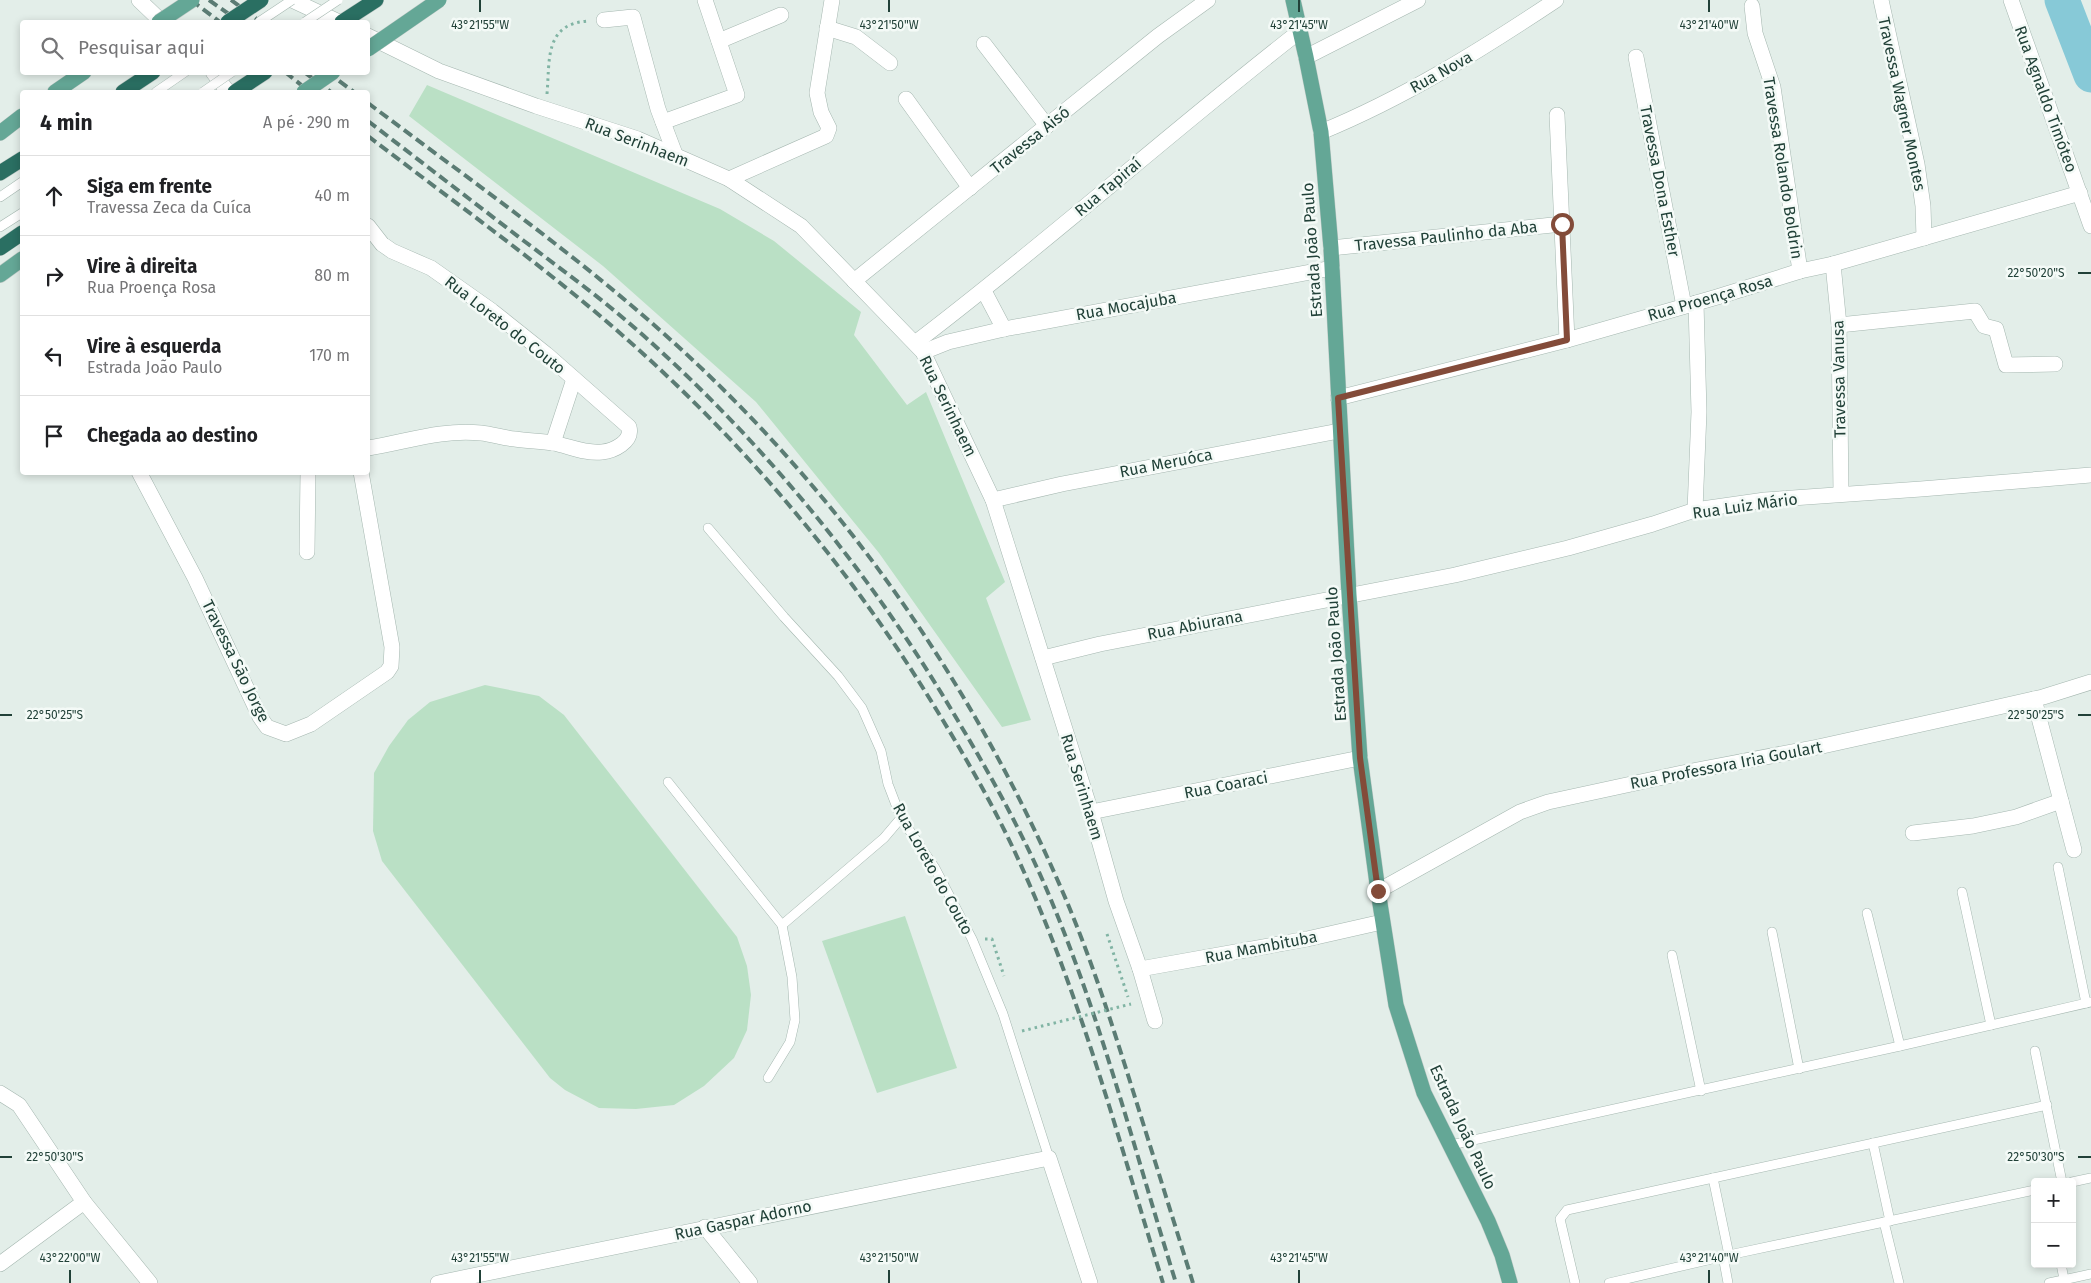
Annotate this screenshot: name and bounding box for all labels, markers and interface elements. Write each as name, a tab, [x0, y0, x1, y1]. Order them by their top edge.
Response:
street label: Travessa Wagner Montes	[1874, 15, 1930, 193]
text: 43°21'55"W	[451, 18, 509, 32]
text: 43°21'50"W	[859, 18, 919, 32]
text: 43°21'45"W	[1270, 18, 1328, 32]
text: 43°21'40"W	[1679, 18, 1739, 32]
search box	[20, 20, 370, 75]
street label: Rua Agnaldo Timóteo	[2011, 23, 2081, 175]
icon: search	[38, 34, 66, 62]
text: Pesquisar aqui	[78, 36, 205, 59]
street label: Rua Nova	[1406, 47, 1476, 97]
street label: Travessa Rolando Boldrin	[1759, 76, 1807, 260]
street label: Travessa Aisó	[987, 102, 1073, 178]
street label: Travessa Dona Esther	[1636, 104, 1684, 259]
text: 4 min	[40, 110, 93, 136]
text: A pé · 290 m	[263, 113, 350, 132]
street label: Rua Serinhaem	[582, 113, 692, 171]
street label: Rua Tapiraí	[1071, 153, 1145, 220]
text: Siga em frente	[87, 175, 212, 198]
icon: ahead	[40, 182, 68, 210]
street label: Estrada João Paulo	[1298, 182, 1326, 318]
text: 40 m	[315, 186, 350, 205]
text: Travessa Zeca da Cuíca	[87, 198, 251, 217]
route start	[1551, 213, 1574, 236]
street label: Travessa Paulinho da Aba	[1354, 217, 1538, 255]
text: Vire à direita	[87, 255, 197, 278]
icon: right	[40, 262, 68, 290]
text: 80 m	[314, 266, 350, 285]
text: 22°50'20"S	[2007, 266, 2065, 280]
street label: Rua Proença Rosa	[1645, 271, 1775, 326]
street label: Rua Loreto do Couto	[441, 272, 569, 378]
text: Rua Proença Rosa	[87, 278, 216, 297]
street label: Rua Mocajuba	[1074, 288, 1178, 324]
street label: Travessa Vanusa	[1828, 320, 1850, 438]
text: Vire à esquerda	[87, 335, 221, 358]
icon: left	[40, 342, 68, 370]
text: 170 m	[309, 346, 350, 365]
street label: Rua Serinhaem	[915, 352, 981, 460]
text: Estrada João Paulo	[87, 358, 222, 377]
icon: arrive	[40, 422, 68, 450]
text: Chegada ao destino	[87, 424, 258, 447]
street label: Rua Meruóca	[1118, 445, 1214, 481]
street label: Rua Luiz Mário	[1691, 489, 1799, 523]
street label: Estrada João Paulo	[1322, 586, 1350, 722]
street label: Travessa Sāo Jorge	[198, 597, 274, 725]
street label: Rua Abiurana	[1146, 606, 1244, 644]
text: 22°50'25"S	[27, 708, 84, 722]
text: 22°50'25"S	[2008, 708, 2065, 722]
street label: Rua Serinhaem	[1057, 732, 1107, 842]
street label: Rua Professora Iria Goulart	[1629, 737, 1824, 793]
street label: Rua Coaraci	[1182, 768, 1270, 802]
street label: Rua Loreto do Couto	[889, 800, 977, 938]
route end	[1367, 880, 1390, 903]
street label: Rua Mambituba	[1203, 927, 1319, 967]
street label: Estrada João Paulo	[1426, 1062, 1500, 1192]
text: 22°50'30"S	[26, 1150, 84, 1164]
text: 22°50'30"S	[2007, 1150, 2065, 1164]
map controls	[2031, 1178, 2076, 1268]
button: +	[2031, 1178, 2076, 1223]
street label: Rua Gaspar Adorno	[673, 1196, 813, 1244]
button: −	[2031, 1223, 2076, 1268]
text: 43°22'00"W	[40, 1251, 100, 1265]
text: 43°21'55"W	[451, 1251, 509, 1265]
text: 43°21'50"W	[859, 1251, 919, 1265]
text: 43°21'45"W	[1270, 1251, 1328, 1265]
text: 43°21'40"W	[1679, 1251, 1739, 1265]

